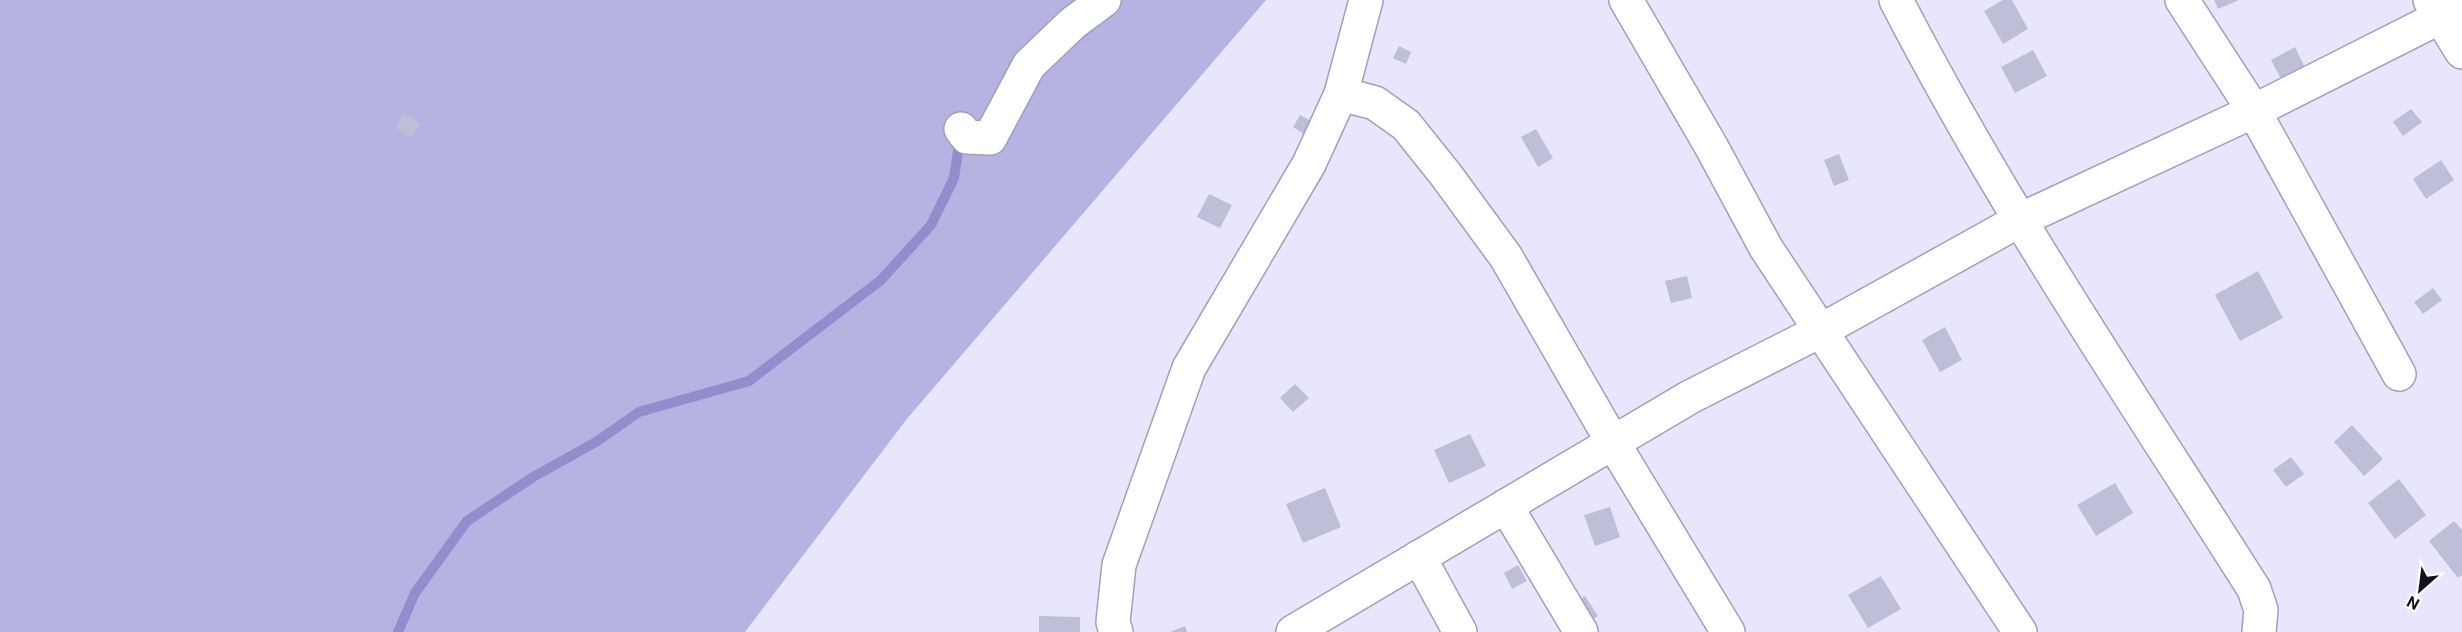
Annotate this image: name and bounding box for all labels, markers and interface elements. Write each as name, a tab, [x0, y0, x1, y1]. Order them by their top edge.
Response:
north arrow	[2390, 560, 2450, 620]
text: N	[2404, 592, 2423, 614]

